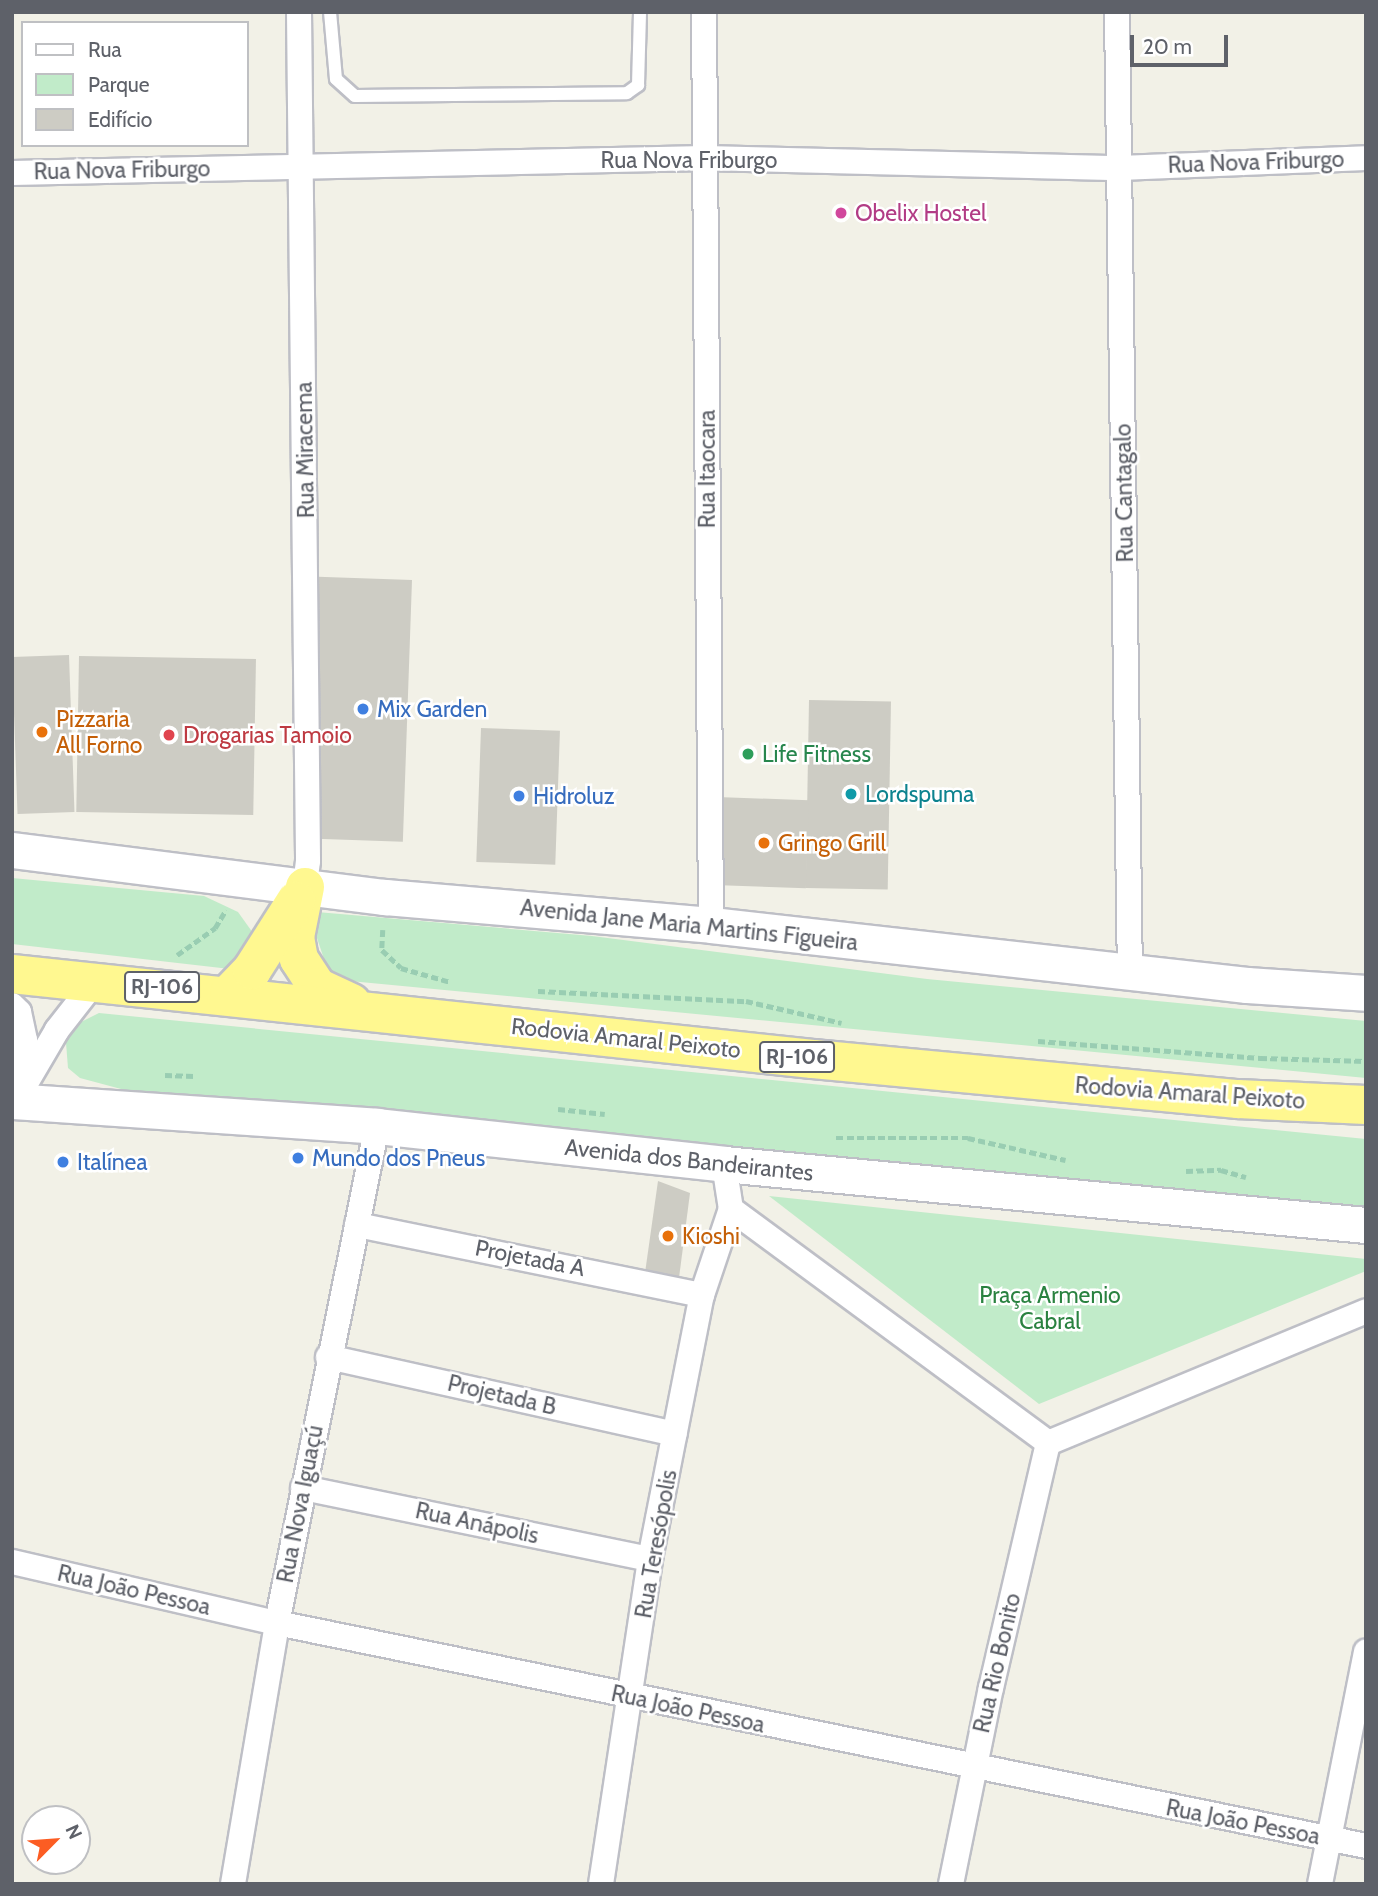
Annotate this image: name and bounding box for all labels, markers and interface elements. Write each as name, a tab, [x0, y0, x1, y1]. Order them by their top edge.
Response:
legend	[21, 21, 248, 147]
scale bar	[1133, 21, 1231, 65]
text: 20 m	[1143, 34, 1192, 59]
text: Rua	[88, 37, 122, 62]
text: Parque	[88, 72, 150, 97]
text: Edifício	[88, 107, 152, 132]
street label: Rua Nova Friburgo	[1167, 145, 1345, 179]
street label: Rua Nova Friburgo	[601, 146, 777, 174]
street label: Rua Nova Friburgo	[33, 155, 211, 185]
place label: Obelix Hostel	[855, 199, 986, 227]
marker: Obelix Hostel	[833, 205, 849, 221]
street label: Rua Miracema	[290, 381, 320, 519]
street label: Rua Itaocara	[693, 410, 721, 528]
street label: Rua Cantagalo	[1109, 423, 1139, 563]
place label: Mix Garden	[377, 695, 487, 723]
marker: Mix Garden	[355, 701, 371, 717]
place label: Pizzaria All Forno	[56, 705, 142, 759]
place label: Drogarias Tamoio	[183, 721, 352, 749]
marker: Pizzaria All Forno	[34, 724, 50, 740]
marker: Drogarias Tamoio	[161, 727, 177, 743]
place label: Life Fitness	[762, 740, 871, 768]
marker: Life Fitness	[740, 746, 756, 762]
place label: Lordspuma	[865, 780, 974, 808]
place label: Hidroluz	[533, 782, 615, 810]
marker: Lordspuma	[843, 786, 859, 802]
marker: Hidroluz	[511, 788, 527, 804]
place label: Gringo Grill	[778, 829, 886, 857]
marker: Gringo Grill	[756, 835, 772, 851]
street label: Avenida Jane Maria Martins Figueira	[519, 894, 859, 956]
road number: RJ-106	[124, 970, 200, 1004]
street label: Rodovia Amaral Peixoto	[510, 1012, 742, 1064]
road number: RJ-106	[758, 1040, 836, 1074]
street label: Rodovia Amaral Peixoto	[1074, 1071, 1306, 1115]
street label: Avenida dos Bandeirantes	[563, 1133, 815, 1187]
place label: Mundo dos Pneus	[312, 1144, 485, 1172]
place label: Italínea	[77, 1148, 147, 1176]
marker: Mundo dos Pneus	[290, 1150, 306, 1166]
marker: Italínea	[55, 1154, 71, 1170]
place label: Kioshi	[682, 1222, 740, 1250]
marker: Kioshi	[660, 1228, 676, 1244]
street label: Projetada A	[473, 1234, 587, 1282]
park label: Praça Armenio Cabral	[979, 1281, 1121, 1335]
street label: Projetada B	[445, 1369, 559, 1421]
street label: Rua Nova Iguaçú	[271, 1423, 329, 1585]
street label: Rua Teresópolis	[629, 1468, 683, 1620]
street label: Rua Anápolis	[413, 1496, 541, 1550]
street label: Rua João Pessoa	[55, 1559, 213, 1621]
street label: Rua Rio Bonito	[968, 1590, 1026, 1736]
street label: Rua João Pessoa	[609, 1679, 767, 1739]
street label: Rua João Pessoa	[1164, 1794, 1322, 1850]
north arrow	[21, 1805, 91, 1875]
text: N	[60, 1821, 87, 1843]

